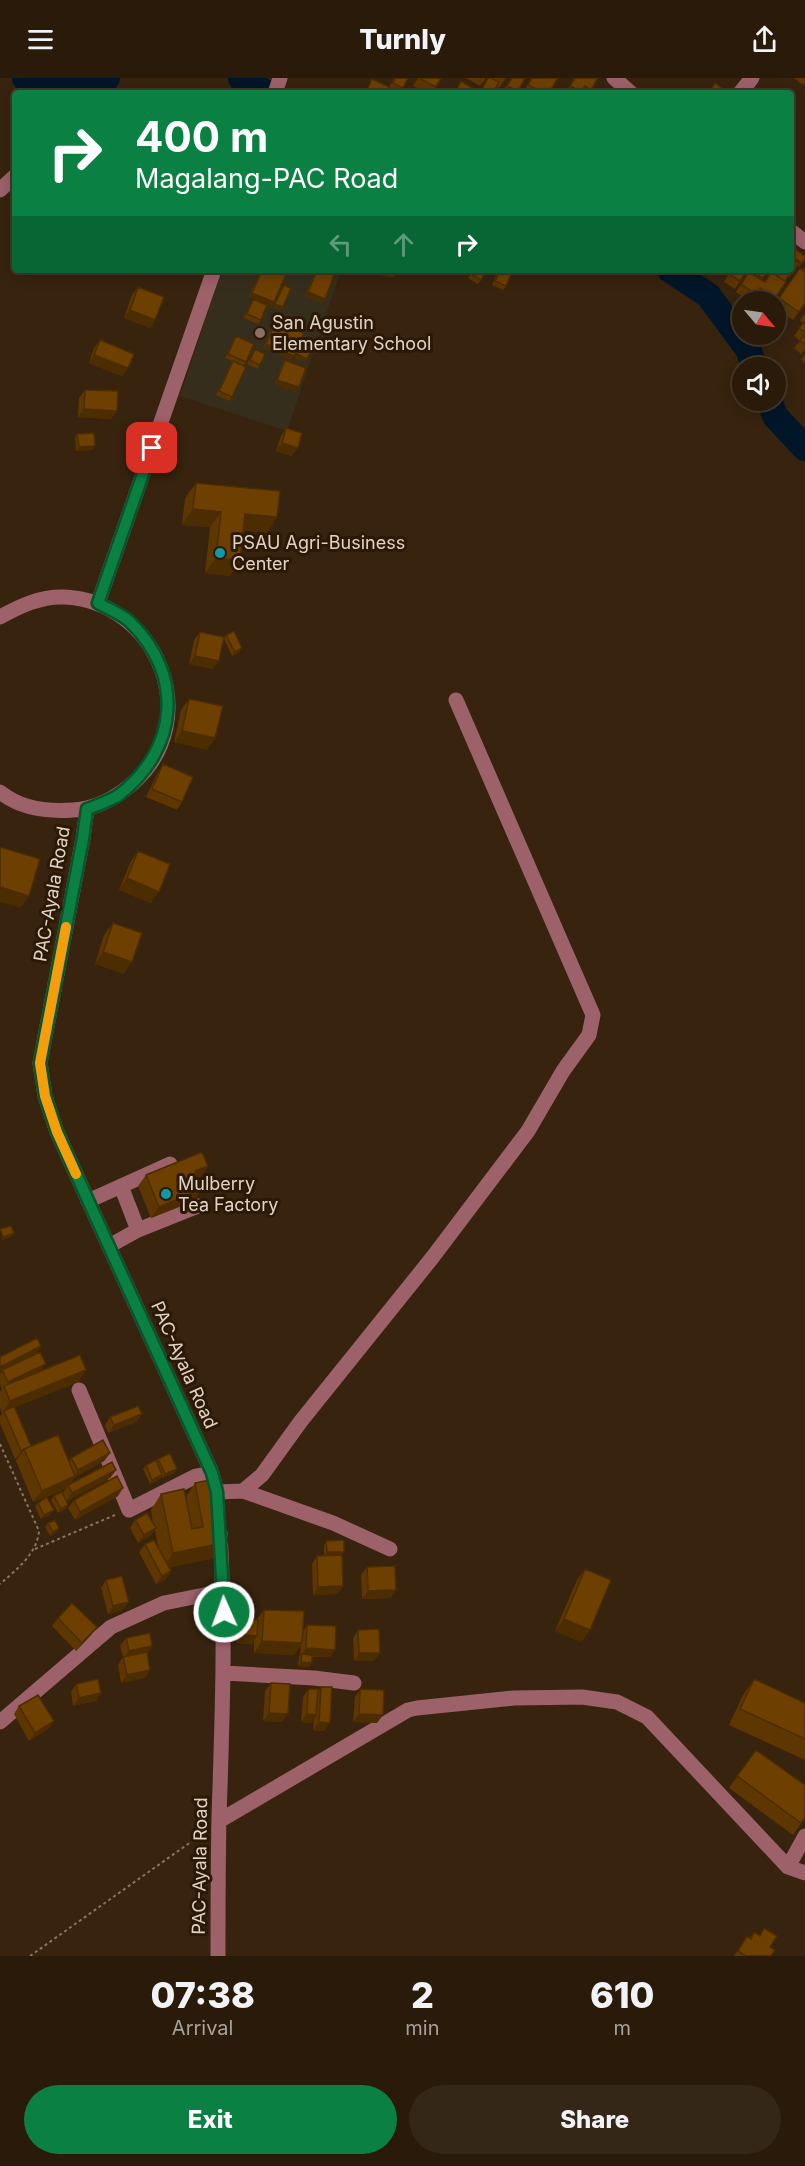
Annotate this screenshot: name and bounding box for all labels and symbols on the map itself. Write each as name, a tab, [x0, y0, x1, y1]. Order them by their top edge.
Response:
north arrow	[732, 291, 786, 345]
place label: San Agustin Elementary School	[272, 312, 431, 354]
marker: San Agustin Elementary School	[253, 326, 267, 340]
pin	[126, 422, 177, 473]
place label: PSAU Agri-Business Center	[232, 532, 405, 574]
marker: PSAU Agri-Business Center	[213, 546, 227, 560]
street label: PAC-Ayala Road	[29, 825, 74, 963]
place label: Mulberry Tea Factory	[178, 1173, 278, 1215]
marker: Mulberry Tea Factory	[159, 1187, 173, 1201]
street label: PAC-Ayala Road	[147, 1298, 222, 1432]
position arrow	[192, 1580, 256, 1644]
street label: PAC-Ayala Road	[188, 1797, 211, 1935]

